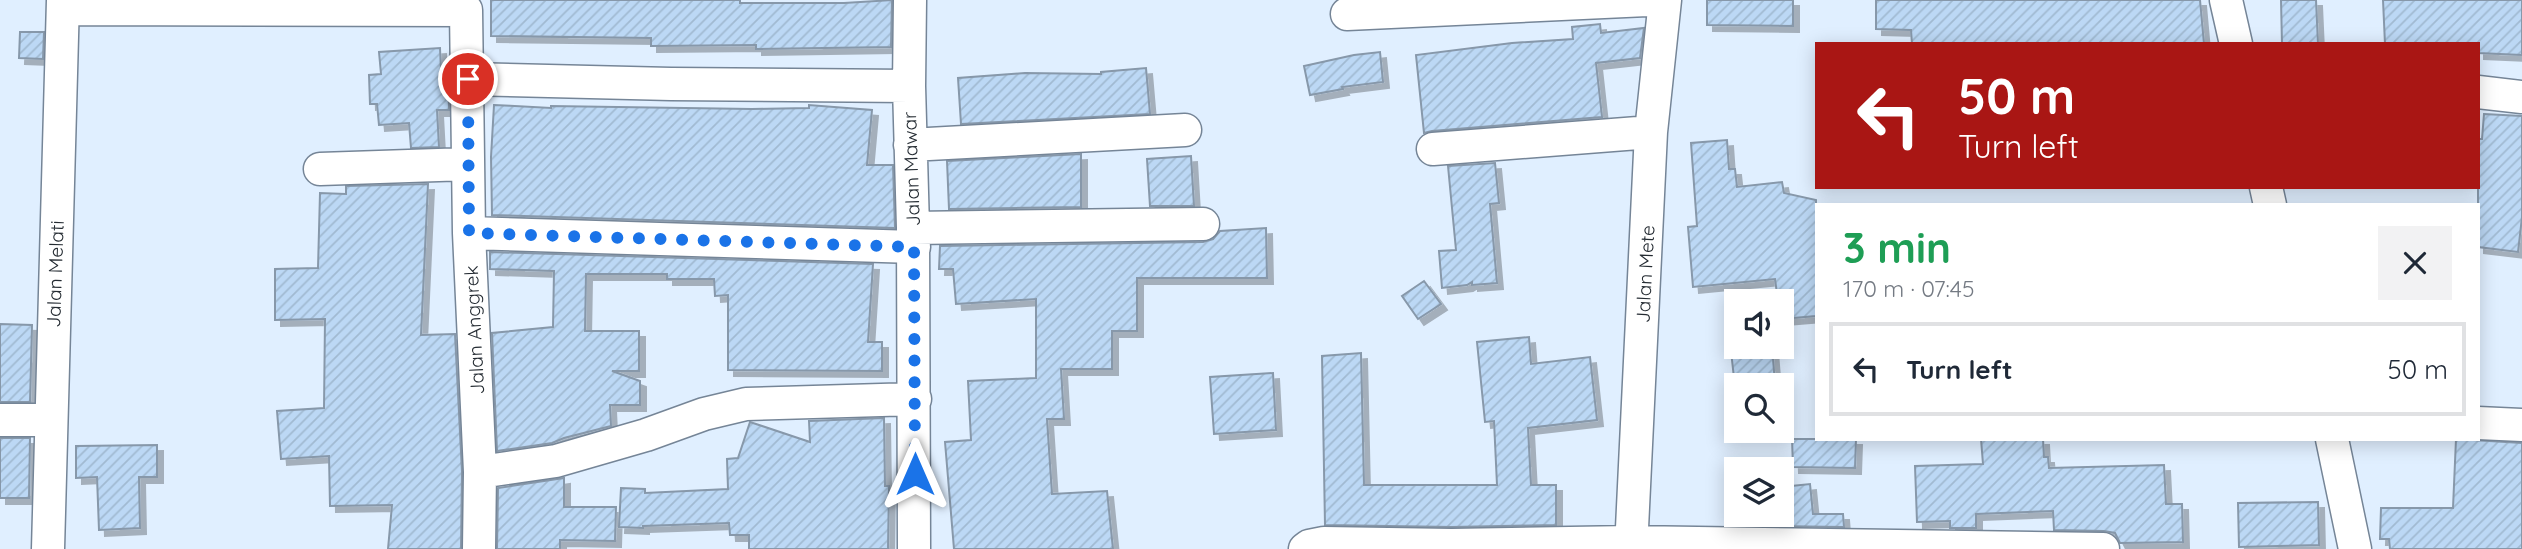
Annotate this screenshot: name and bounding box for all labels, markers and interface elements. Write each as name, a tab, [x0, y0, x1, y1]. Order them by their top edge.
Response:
pin	[438, 49, 498, 109]
icon: arrive	[449, 60, 487, 98]
text: 50 m	[1958, 65, 2075, 126]
icon: left	[1843, 70, 1934, 161]
street label: Jalan Mawar	[897, 111, 925, 227]
text: Turn left	[1958, 126, 2079, 166]
street label: Jalan Melati	[41, 220, 69, 328]
text: 3 min	[1843, 221, 1951, 274]
street label: Jalan Mete	[1630, 224, 1660, 324]
button: close	[2378, 226, 2452, 300]
street label: Jalan Anggrek	[459, 265, 489, 395]
text: 170 m · 07:45	[1843, 274, 1975, 303]
map controls	[1724, 289, 1794, 527]
button: sound	[1724, 289, 1794, 359]
icon: left	[1847, 350, 1885, 388]
text: Turn left	[1906, 353, 2013, 386]
text: 50 m	[2388, 353, 2448, 386]
button: search	[1724, 373, 1794, 443]
position arrow	[878, 437, 952, 511]
button: layers	[1724, 457, 1794, 527]

